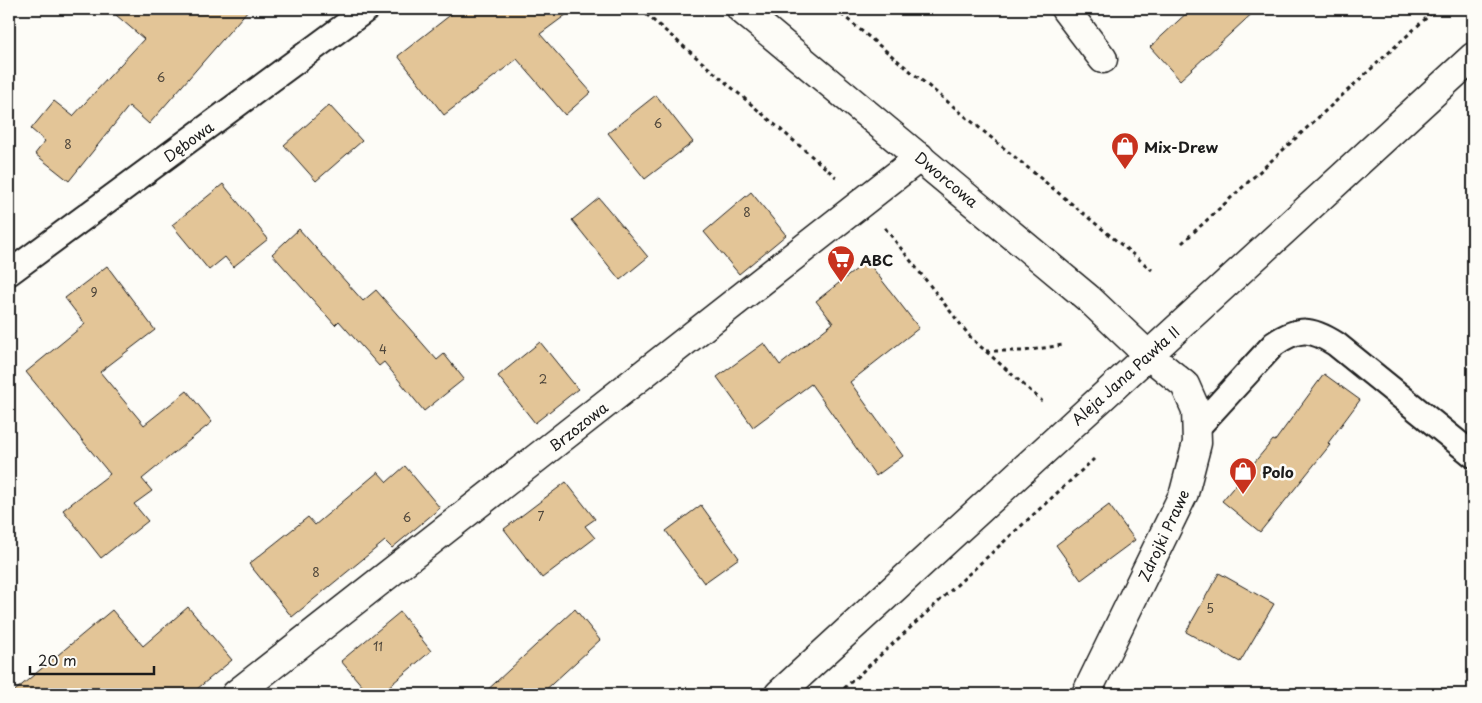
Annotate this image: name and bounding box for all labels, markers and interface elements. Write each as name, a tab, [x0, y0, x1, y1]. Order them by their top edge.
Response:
house number: 6	[157, 68, 165, 86]
street label: Dębowa	[158, 114, 218, 167]
house number: 6	[654, 114, 662, 132]
shop icon: Mix-Drew	[1110, 131, 1140, 170]
house number: 8	[64, 135, 72, 153]
place label: Mix-Drew	[1144, 135, 1218, 158]
street label: Dworcowa	[910, 146, 984, 213]
house number: 8	[743, 203, 751, 221]
supermarket icon: ABC	[826, 244, 856, 283]
place label: ABC	[860, 248, 893, 271]
house number: 9	[90, 283, 98, 301]
street label: Aleja Jana Pawła II	[1066, 320, 1184, 430]
house number: 4	[379, 340, 387, 358]
house number: 2	[539, 370, 547, 388]
street label: Brzozowa	[544, 395, 613, 456]
shop icon: Polo	[1228, 456, 1258, 495]
place label: Polo	[1262, 460, 1294, 483]
street label: Zdrojki Prawe	[1132, 485, 1194, 585]
house number: 7	[538, 507, 545, 525]
house number: 6	[403, 508, 411, 526]
house number: 8	[312, 563, 320, 581]
house number: 5	[1206, 599, 1214, 617]
house number: 11	[373, 637, 383, 655]
scale bar	[30, 643, 154, 675]
text: 20 m	[38, 648, 77, 671]

